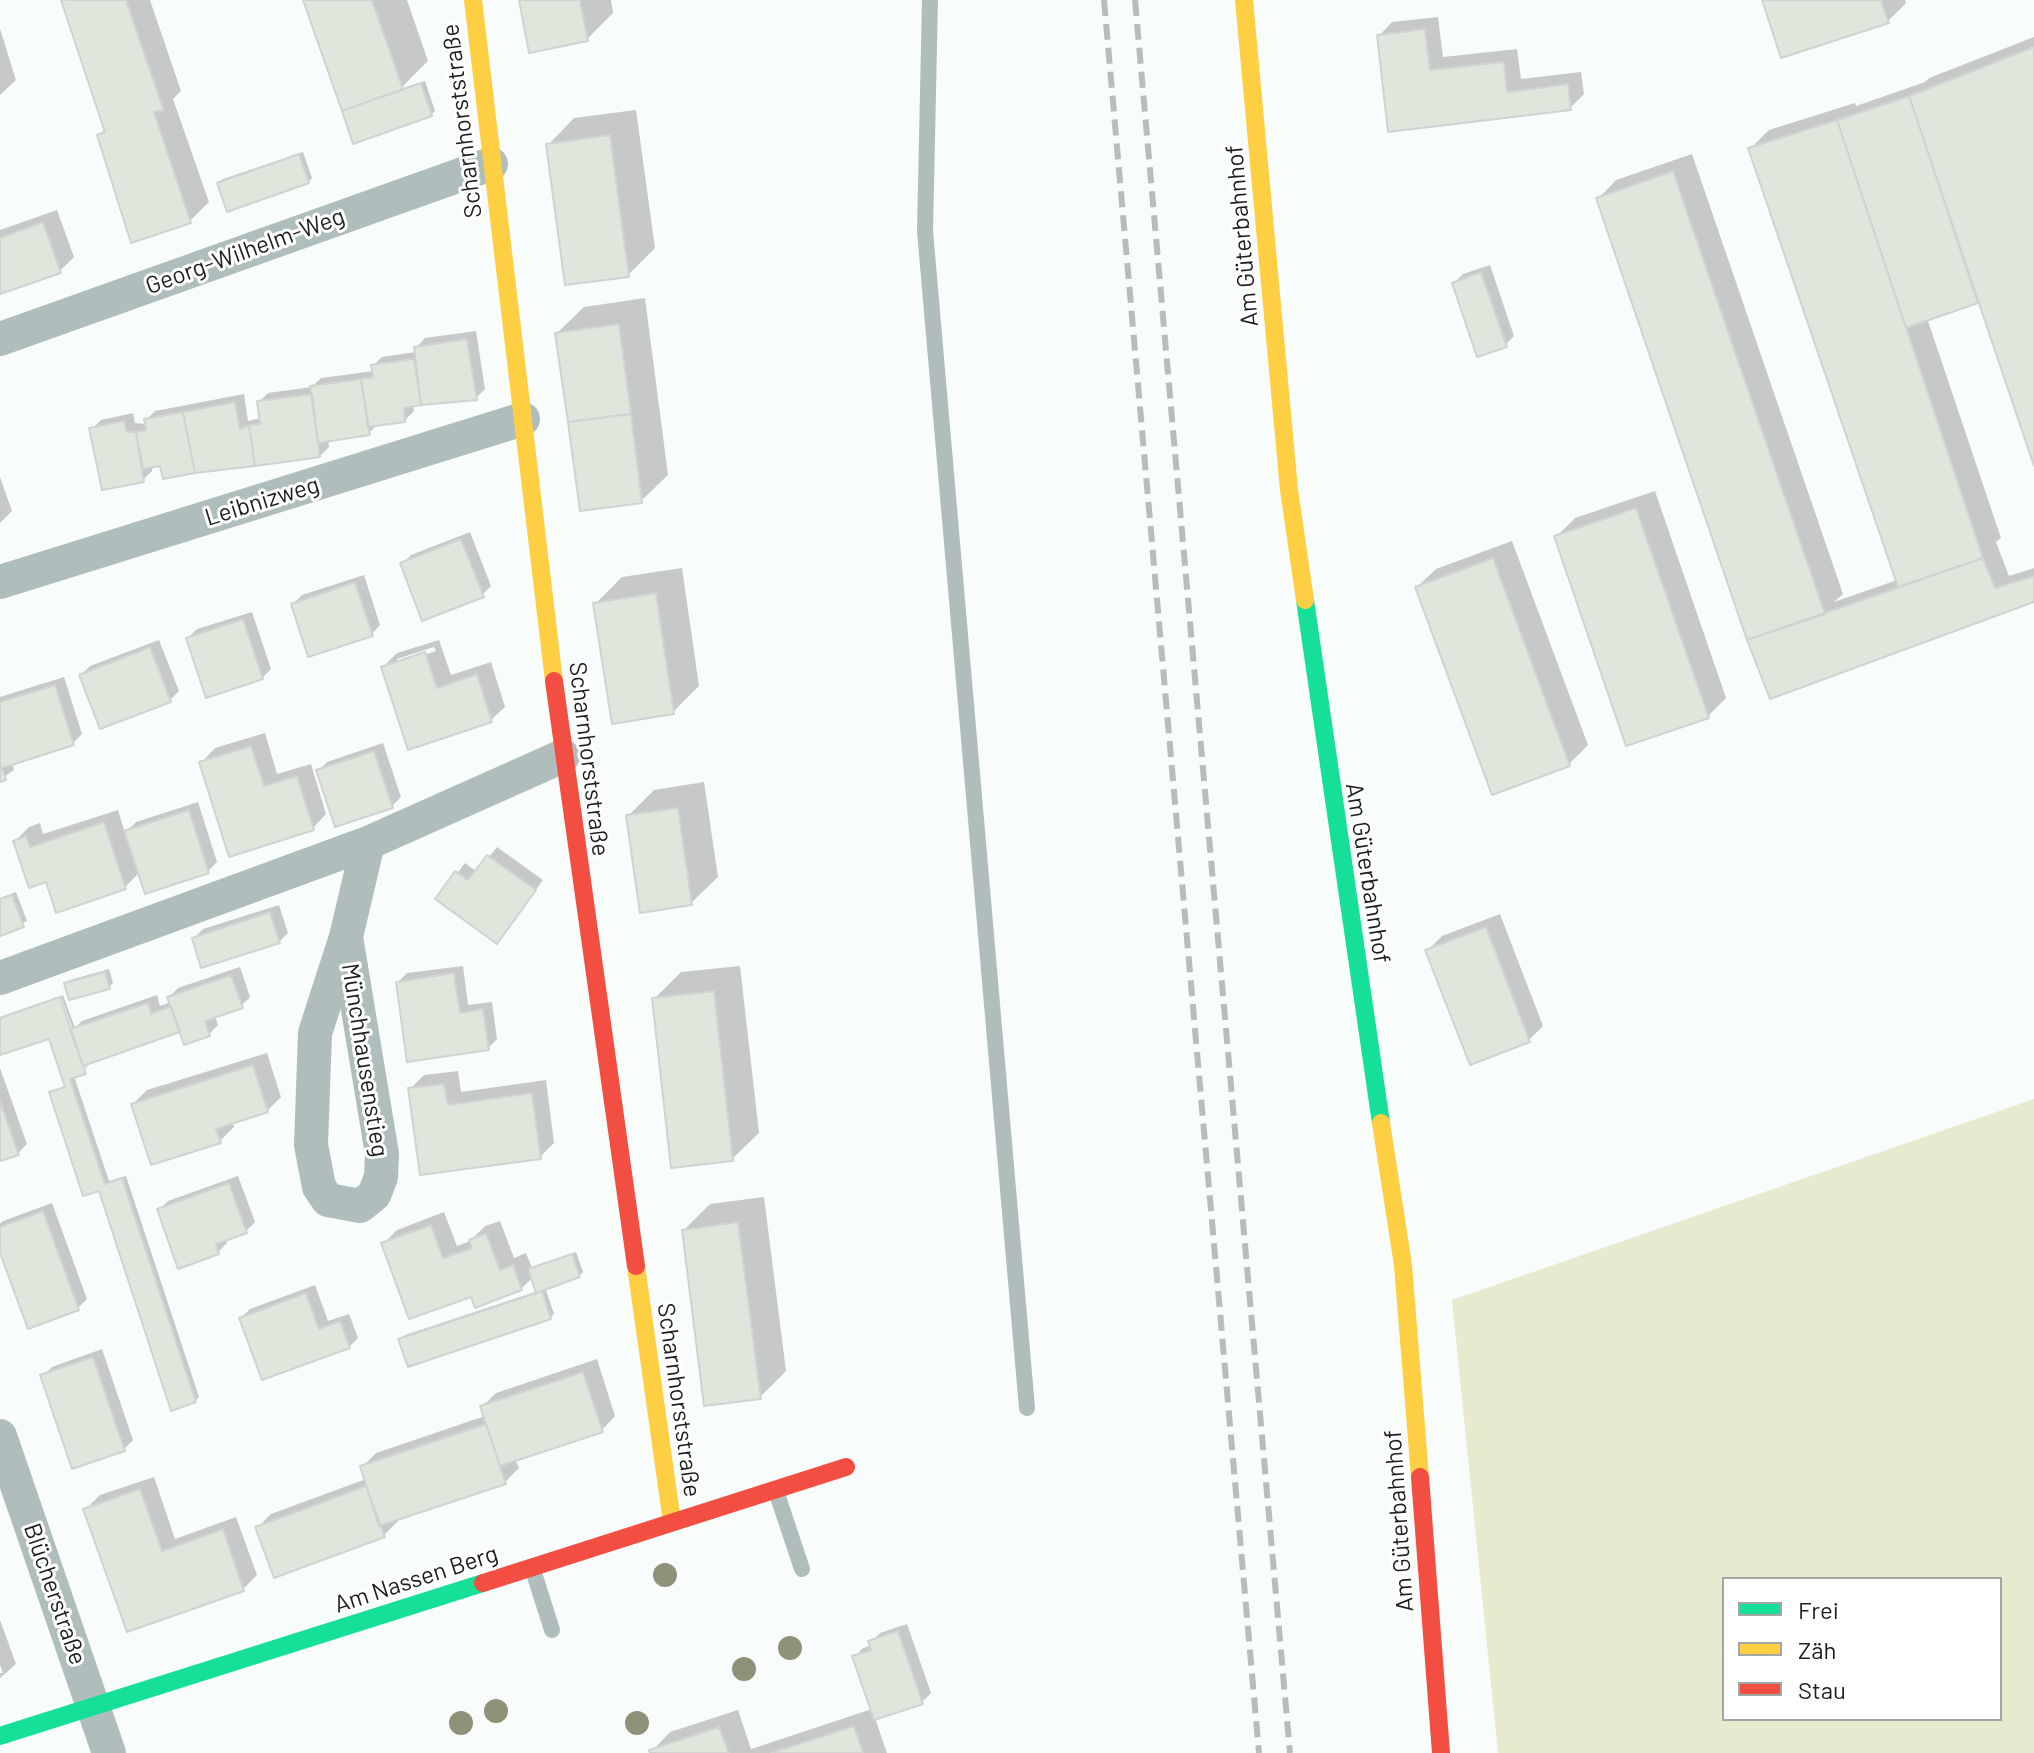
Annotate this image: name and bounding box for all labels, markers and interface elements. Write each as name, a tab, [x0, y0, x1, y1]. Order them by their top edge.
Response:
street label: Scharnhorststraße	[436, 22, 488, 220]
street label: Am Güterbahnhof	[1220, 144, 1264, 328]
street label: Georg-Wilhelm-Weg	[142, 202, 348, 300]
street label: Leibnizweg	[201, 470, 323, 532]
street label: Scharnhorststraße	[563, 660, 615, 858]
street label: Am Güterbahnhof	[1340, 781, 1396, 965]
street label: Münchhausenstieg	[335, 961, 395, 1159]
street label: Scharnhorststraße	[651, 1301, 707, 1499]
street label: Am Güterbahnhof	[1378, 1429, 1420, 1613]
street label: Blücherstraße	[17, 1520, 93, 1668]
street label: Am Nassen Berg	[331, 1539, 501, 1619]
legend	[1722, 1577, 2002, 1721]
text: Frei	[1798, 1595, 1839, 1624]
text: Zäh	[1798, 1635, 1836, 1664]
text: Stau	[1798, 1675, 1846, 1704]

